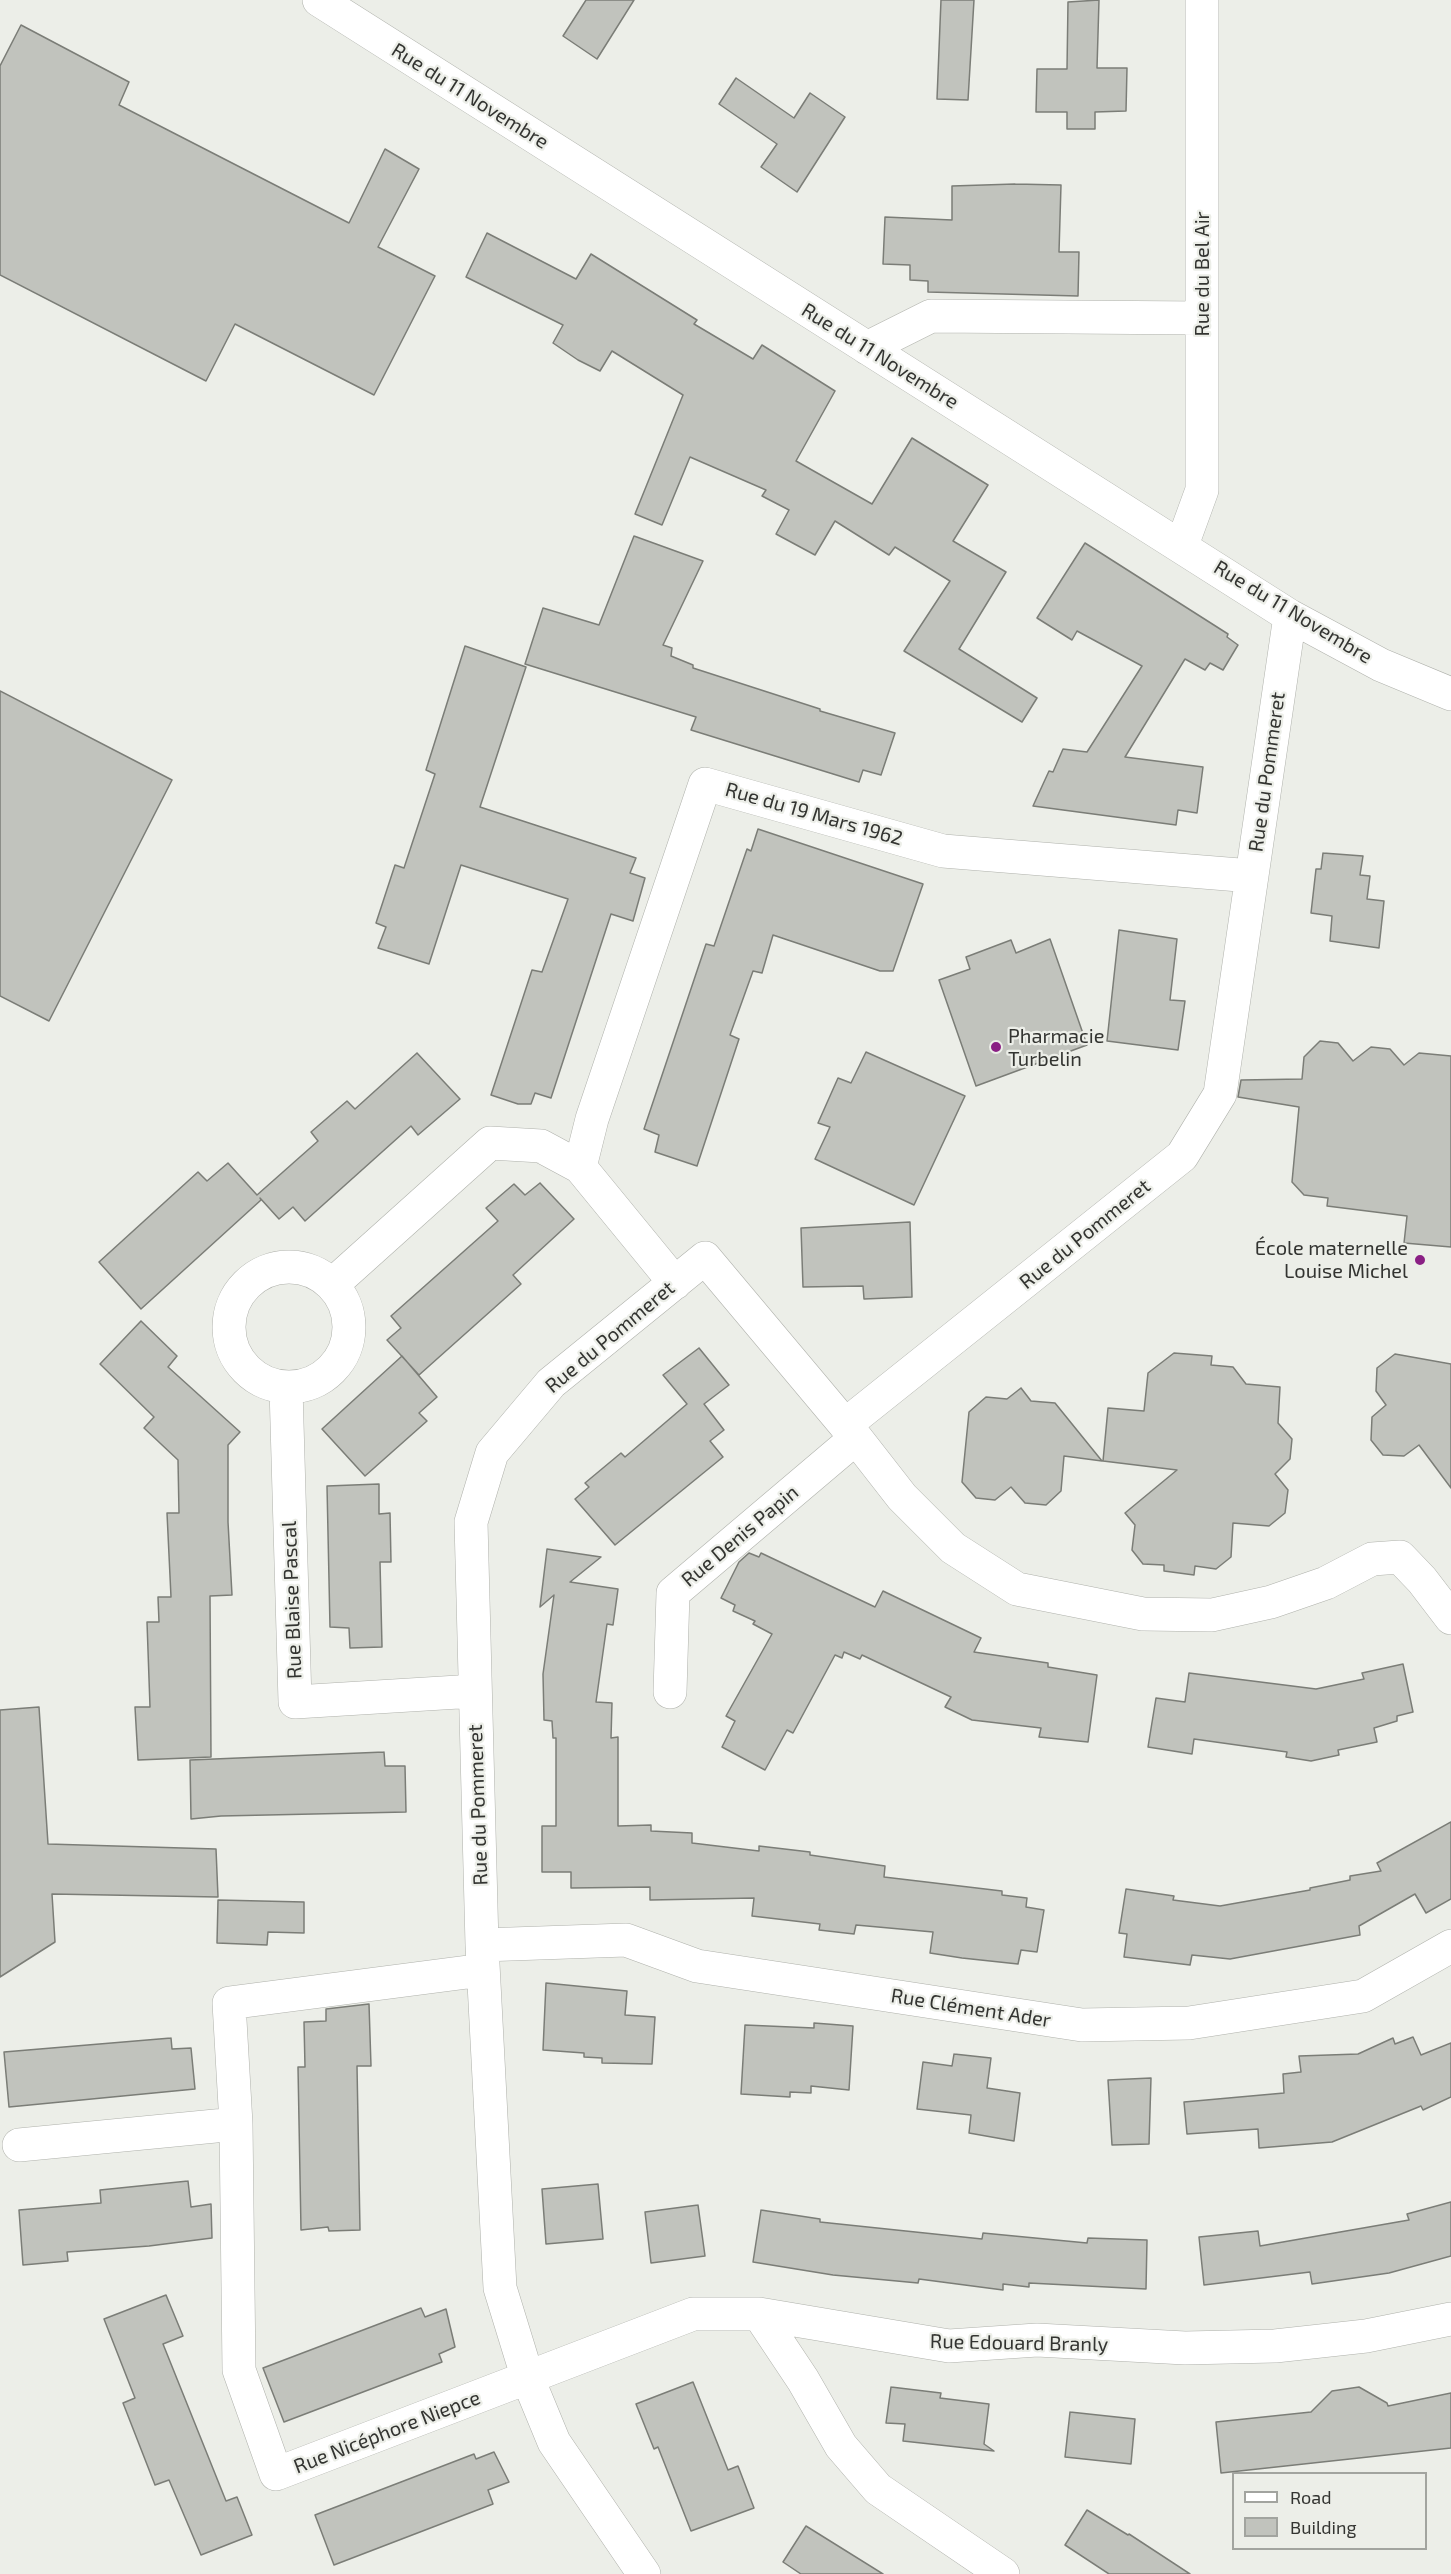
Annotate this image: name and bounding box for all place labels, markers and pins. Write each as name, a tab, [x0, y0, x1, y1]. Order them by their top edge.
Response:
place label: Pharmacie Turbelin	[1008, 1024, 1104, 1071]
marker: Pharmacie Turbelin	[989, 1040, 1003, 1054]
place label: École maternelle Louise Michel	[1255, 1236, 1408, 1283]
marker: École maternelle Louise Michel	[1413, 1253, 1427, 1267]

